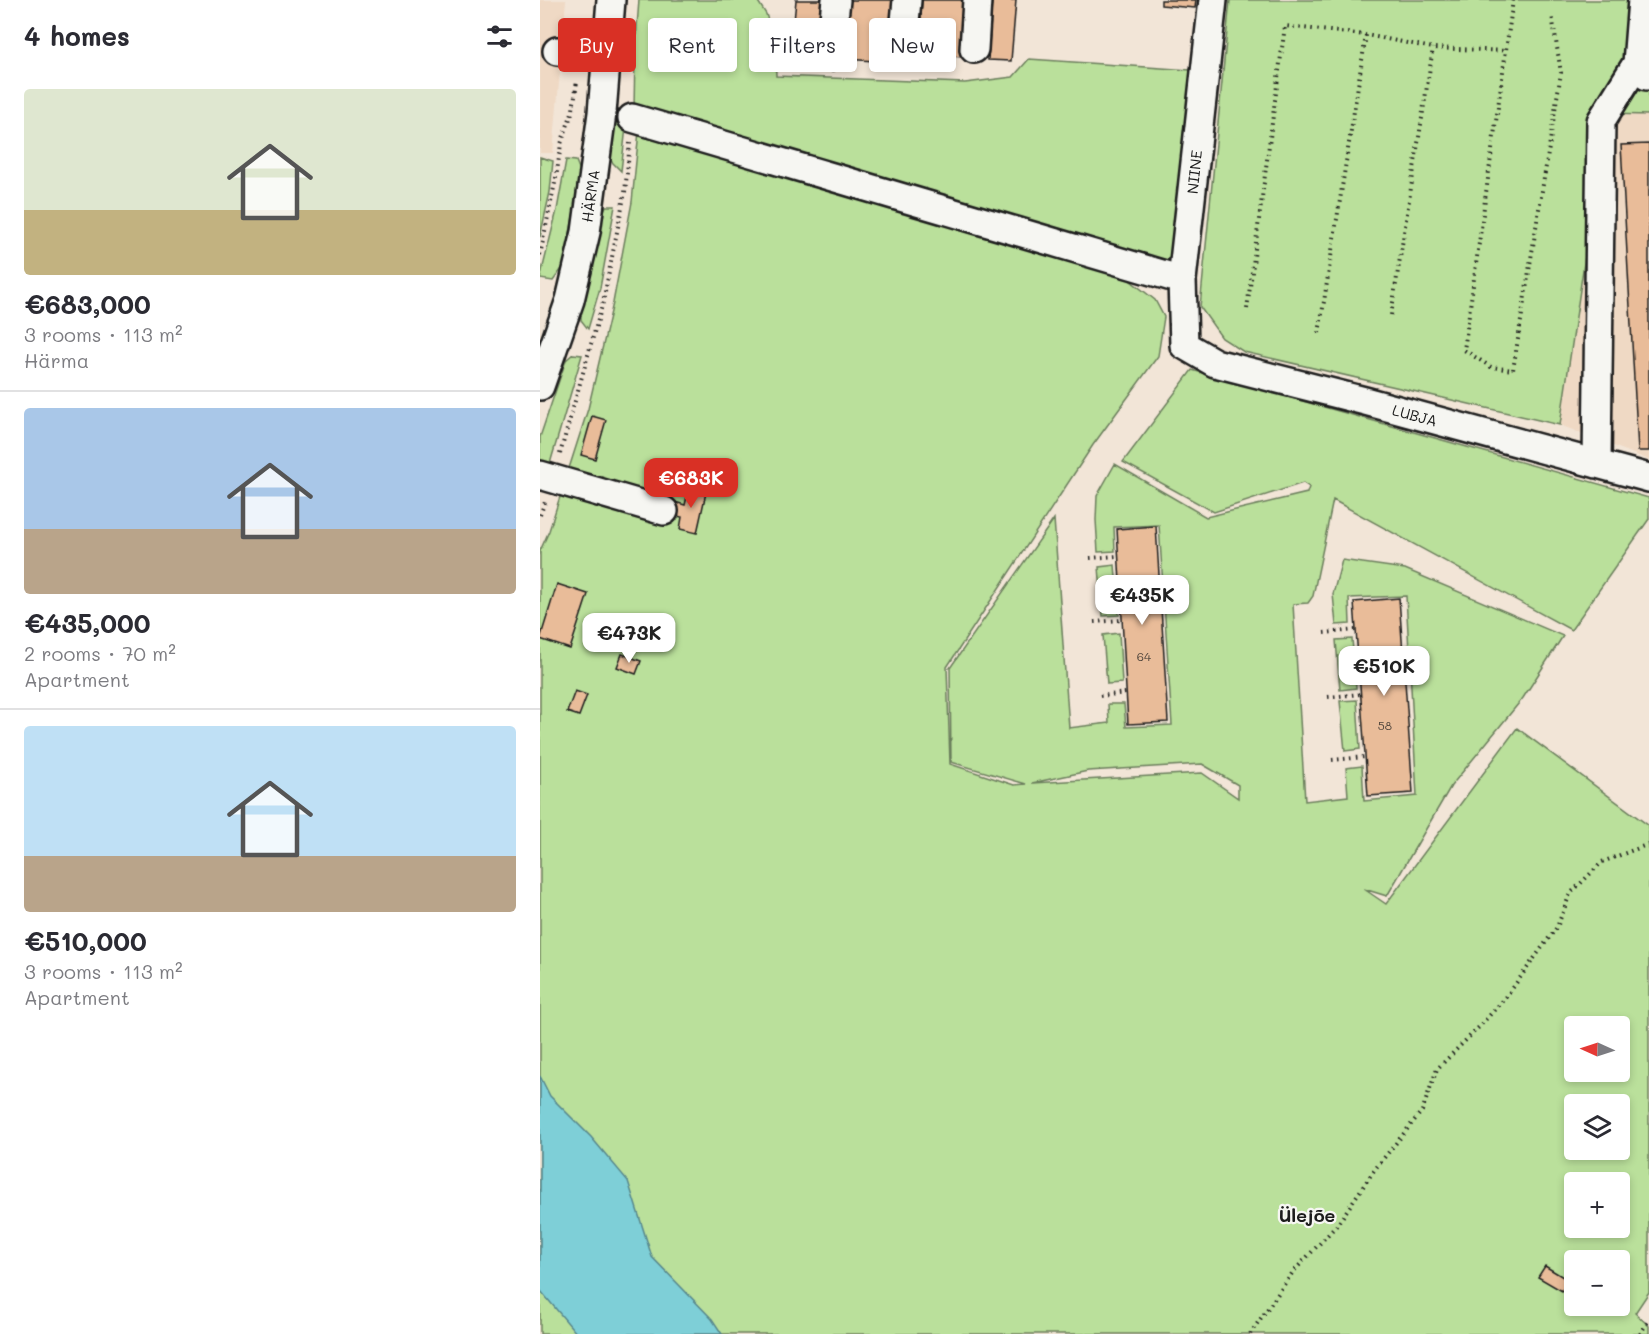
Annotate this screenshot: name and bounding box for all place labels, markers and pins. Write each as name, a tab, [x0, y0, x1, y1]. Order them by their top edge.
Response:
pin: €683K	[649, 458, 733, 509]
pin: €435K	[1100, 575, 1184, 626]
pin: €473K	[587, 613, 671, 664]
pin: €510K	[1342, 646, 1426, 697]

